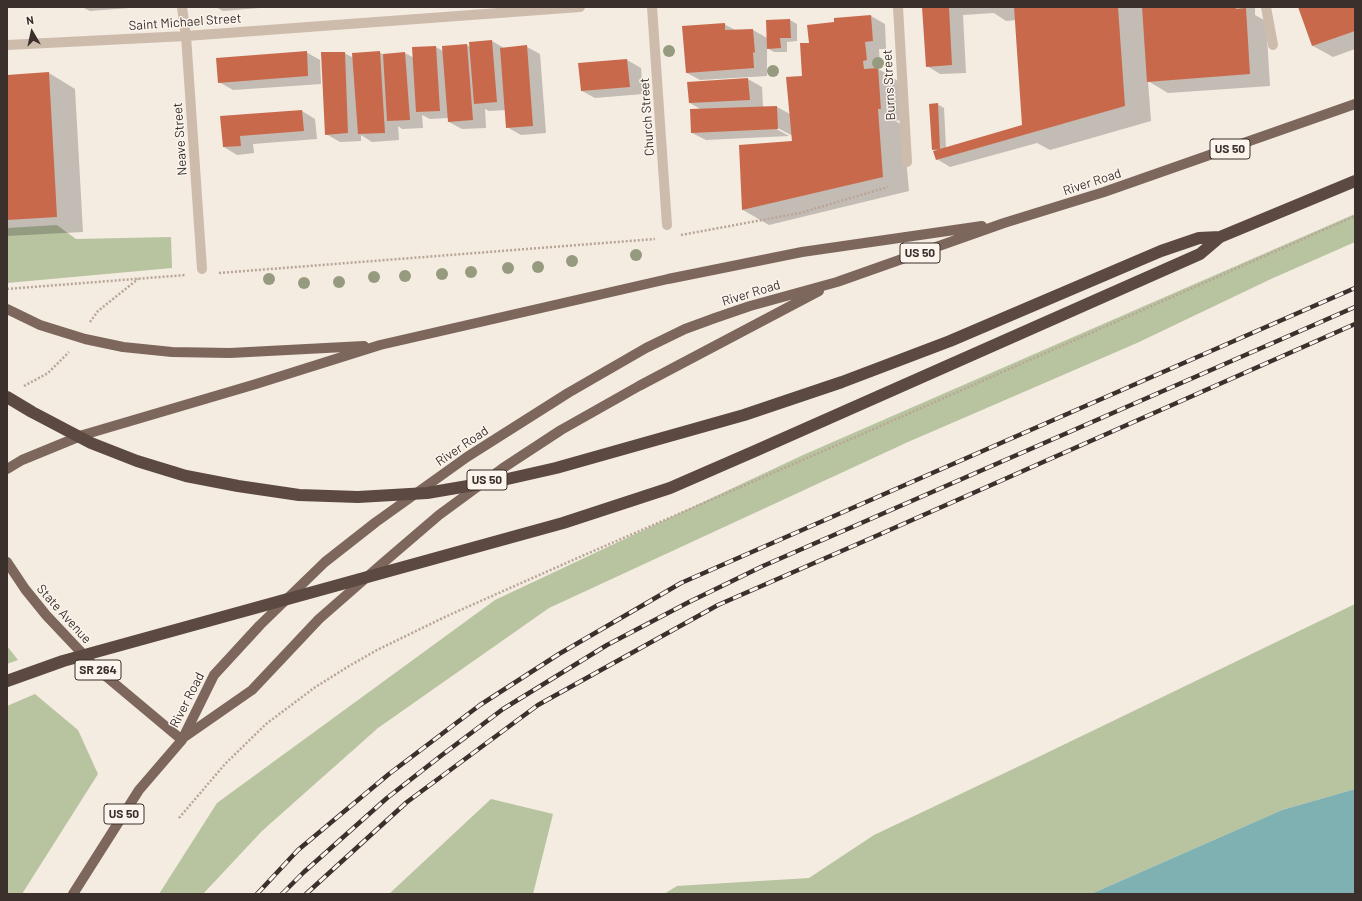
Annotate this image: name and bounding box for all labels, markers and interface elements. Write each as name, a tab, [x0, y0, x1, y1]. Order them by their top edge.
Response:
street label: Saint Michael Street	[128, 10, 242, 34]
north arrow	[12, 12, 52, 52]
text: N	[25, 13, 35, 27]
street label: Burns Street	[879, 49, 899, 121]
street label: Church Street	[636, 77, 658, 157]
street label: Neave Street	[170, 102, 190, 176]
road number: US 50	[1210, 139, 1250, 159]
street label: River Road	[1061, 165, 1123, 199]
road number: US 50	[900, 243, 940, 263]
street label: River Road	[720, 277, 782, 309]
street label: River Road	[433, 423, 491, 469]
road number: US 50	[467, 470, 507, 490]
street label: State Avenue	[33, 581, 95, 647]
road number: SR 264	[75, 660, 121, 680]
street label: River Road	[166, 670, 208, 730]
road number: US 50	[104, 804, 144, 824]

